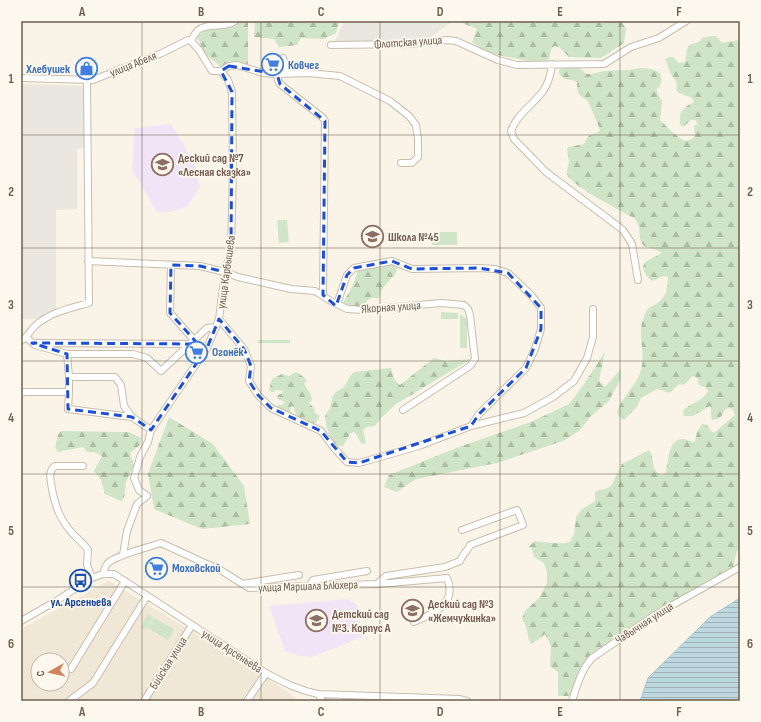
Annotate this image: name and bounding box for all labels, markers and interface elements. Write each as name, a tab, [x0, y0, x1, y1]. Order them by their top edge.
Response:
text: A	[78, 4, 86, 20]
text: B	[198, 4, 204, 20]
text: C	[318, 4, 325, 20]
text: D	[437, 4, 444, 20]
text: E	[557, 4, 563, 20]
text: F	[676, 4, 682, 20]
street label: Флотская улица	[373, 33, 443, 52]
street label: улица Абеля	[108, 48, 159, 81]
supermarket icon: Ковчег	[260, 52, 286, 78]
shop icon: Хлебушек	[73, 56, 99, 82]
place label: Ковчег	[288, 58, 319, 73]
place label: Хлебушек	[25, 62, 71, 77]
text: 1	[8, 71, 14, 87]
text: 1	[747, 71, 753, 87]
place label: Деский сад №7 «Лесная сказка»	[178, 151, 251, 180]
school or university icon: Деский сад №7 «Лесная сказка»	[150, 152, 176, 178]
text: 2	[8, 184, 14, 200]
text: 2	[747, 184, 753, 200]
school or university icon: Школа №45	[359, 224, 385, 250]
place label: Школа №45	[388, 230, 439, 245]
street label: улица Карбышева	[214, 234, 239, 310]
text: 3	[8, 297, 14, 313]
text: 3	[747, 297, 753, 313]
street label: Якорная улица	[361, 298, 422, 317]
supermarket icon: Огонёк	[183, 339, 209, 365]
place label: Огонёк	[212, 345, 245, 360]
text: 4	[8, 410, 14, 426]
text: 4	[747, 410, 753, 426]
text: 5	[8, 523, 14, 539]
text: 5	[747, 523, 753, 539]
supermarket icon: Моховской	[143, 555, 169, 581]
place label: Моховской	[172, 561, 220, 576]
bus stop icon: ул. Арсеньева	[68, 568, 94, 594]
street label: улица Маршала Блюхера	[258, 577, 359, 596]
place label: ул. Арсеньева	[51, 595, 111, 610]
place label: Деский сад №3 «Жемчужинка»	[428, 597, 496, 626]
school or university icon: Деский сад №3 «Жемчужинка»	[399, 598, 425, 624]
street label: Чавычная улица	[612, 599, 677, 648]
place label: Детский сад №3. Корпус А	[332, 607, 391, 636]
school or university icon: Детский сад №3. Корпус А	[304, 608, 330, 634]
street label: улица Арсеньева	[199, 626, 265, 677]
street label: Бийская улица	[146, 634, 191, 692]
text: 6	[8, 636, 14, 652]
text: 6	[747, 636, 753, 652]
north arrow	[30, 652, 70, 692]
text: С	[34, 669, 47, 677]
text: A	[78, 704, 86, 720]
text: B	[198, 704, 204, 720]
text: C	[318, 704, 325, 720]
text: D	[437, 704, 444, 720]
text: E	[557, 704, 563, 720]
text: F	[676, 704, 682, 720]

